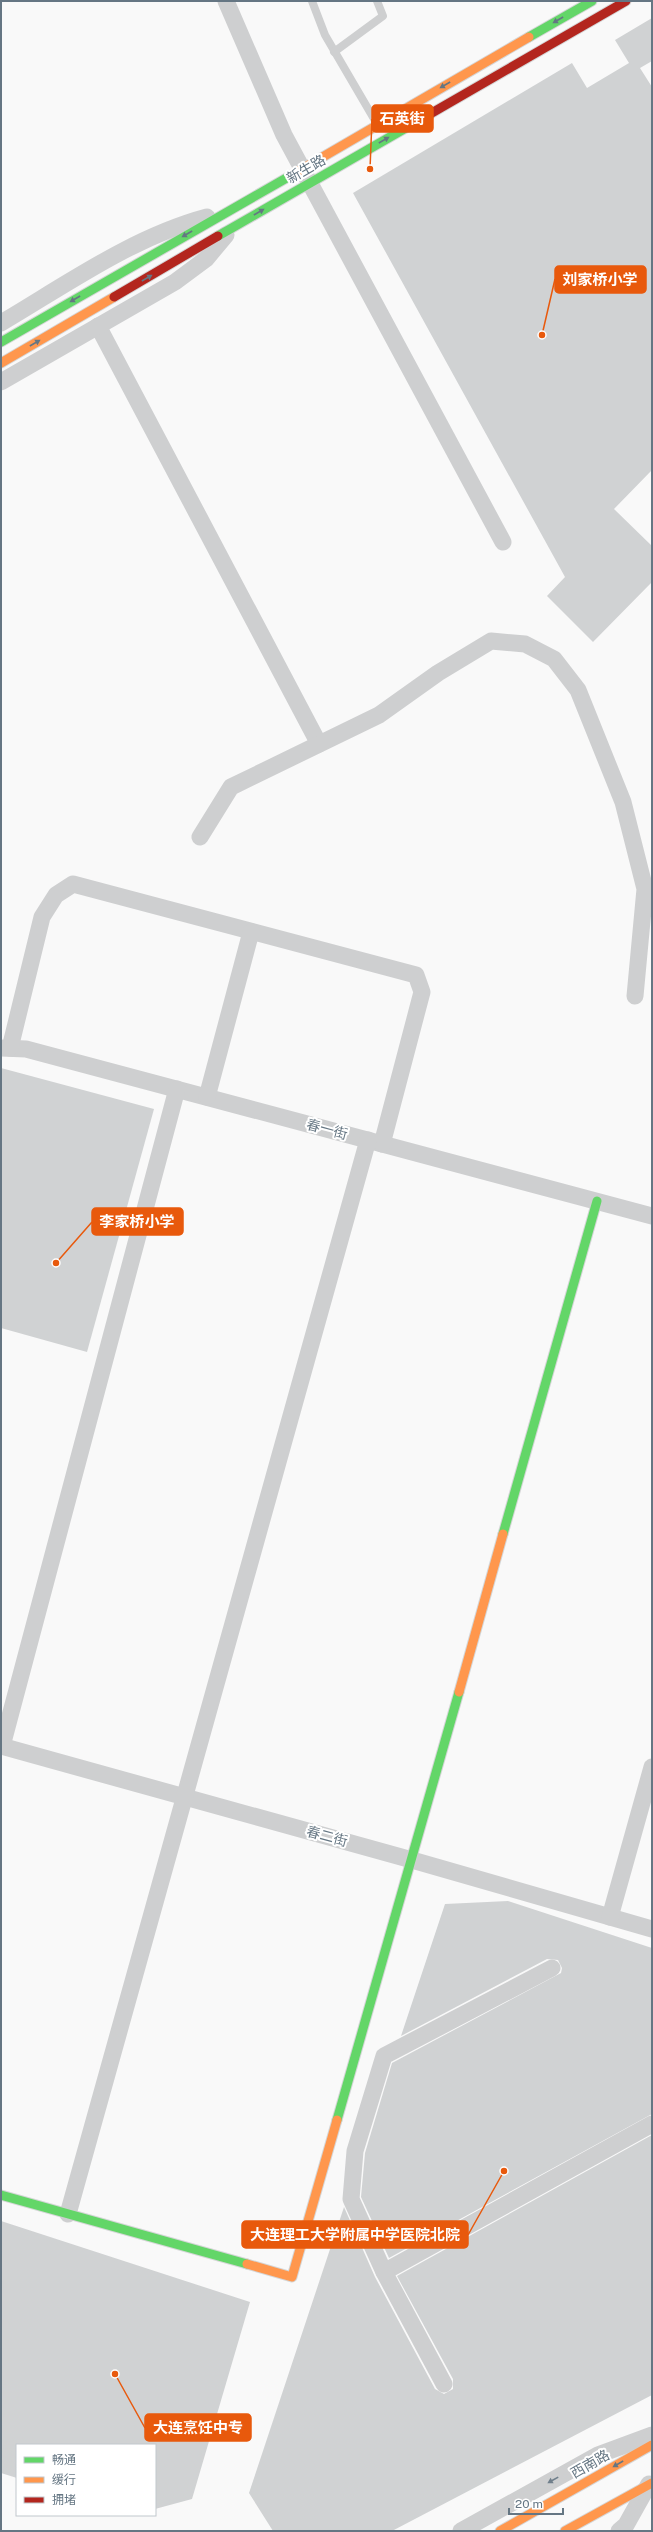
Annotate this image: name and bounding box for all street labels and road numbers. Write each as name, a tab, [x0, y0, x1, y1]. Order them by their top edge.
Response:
street label: 新生路	[284, 152, 328, 186]
street label: 春一街	[305, 1116, 349, 1142]
street label: 春二街	[305, 1823, 349, 1849]
street label: 西南路	[568, 2447, 612, 2481]

